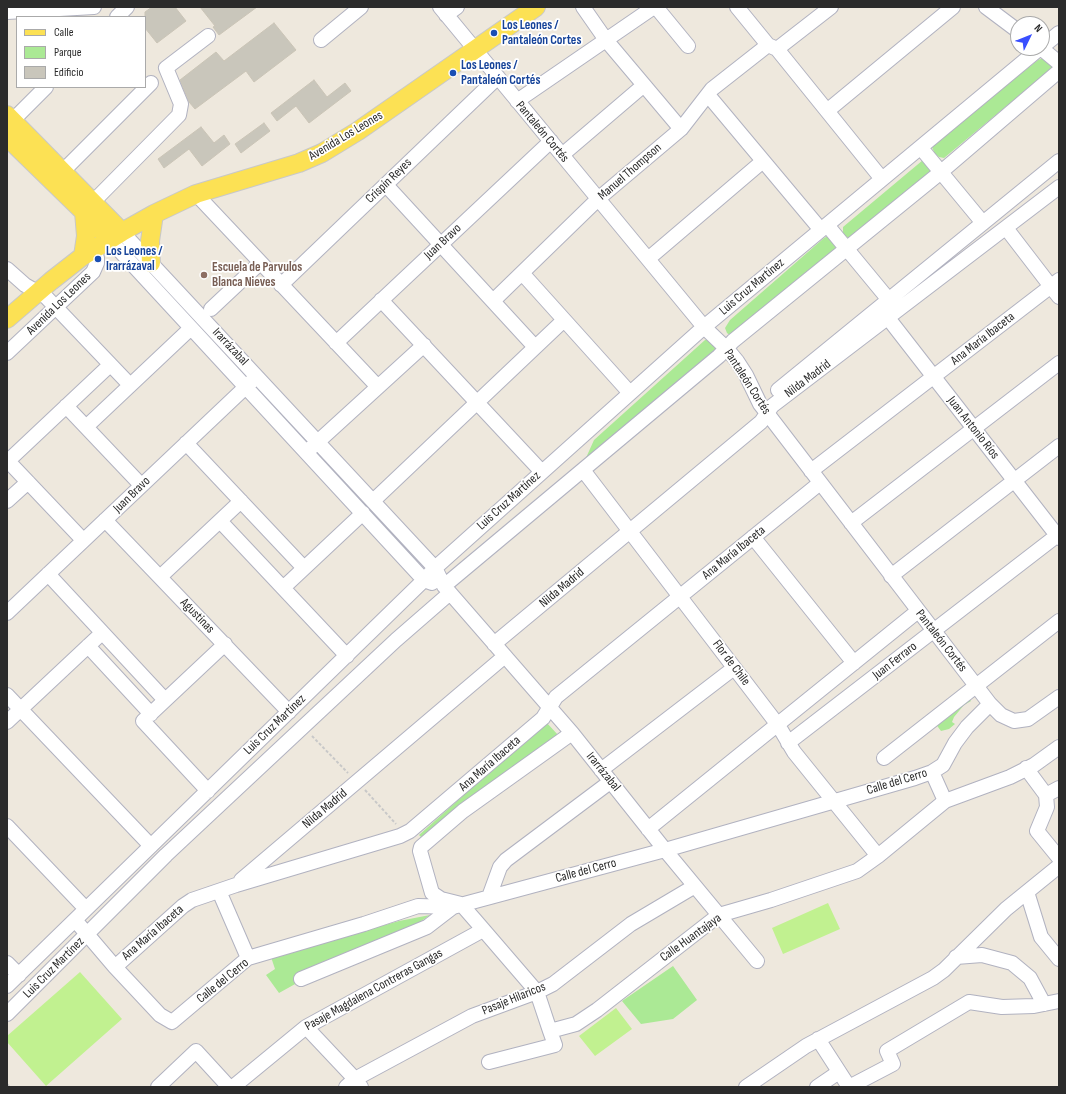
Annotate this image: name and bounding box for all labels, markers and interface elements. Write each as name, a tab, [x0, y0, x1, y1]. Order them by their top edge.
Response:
legend	[16, 16, 146, 88]
north arrow	[1010, 16, 1050, 56]
place label: Los Leones / Pantaleón Cortes	[502, 18, 581, 49]
text: N	[1032, 22, 1045, 35]
text: Calle	[54, 25, 74, 40]
marker: Los Leones / Pantaleón Cortes	[489, 28, 499, 38]
text: Parque	[54, 45, 82, 60]
place label: Los Leones / Pantaleón Cortés	[461, 58, 540, 89]
text: Edificio	[54, 65, 83, 80]
marker: Los Leones / Pantaleón Cortés	[448, 68, 458, 78]
street label: Pantaleón Cortés	[512, 98, 572, 166]
street label: Avenida Los Leones	[306, 108, 386, 164]
street label: Manuel Thompson	[595, 140, 665, 204]
street label: Crispín Reyes	[363, 155, 415, 207]
street label: Juan Bravo	[421, 221, 465, 263]
place label: Los Leones / Irarrázaval	[106, 244, 163, 275]
marker: Los Leones / Irarrázaval	[93, 254, 103, 264]
street label: Luis Cruz Martínez	[716, 255, 788, 319]
place label: Escuela de Parvulos Blanca Nieves	[212, 260, 302, 291]
street label: Avenida Los Leones	[24, 269, 94, 339]
marker: Escuela de Parvulos Blanca Nieves	[199, 270, 209, 280]
street label: Ana María Ibaceta	[948, 309, 1018, 369]
street label: Irarrázabal	[209, 325, 251, 369]
street label: Pantaleón Cortés	[720, 346, 774, 418]
street label: Nilda Madrid	[782, 357, 834, 401]
street label: Juan Antonio Ríos	[944, 393, 1002, 463]
street label: Luis Cruz Martínez	[474, 468, 544, 534]
street label: Juan Bravo	[110, 474, 154, 516]
street label: Ana María Ibaceta	[699, 523, 769, 583]
street label: Nilda Madrid	[536, 565, 588, 611]
street label: Agustinas	[177, 595, 217, 637]
street label: Pantaleón Cortés	[912, 607, 970, 675]
street label: Flor de Chile	[709, 637, 753, 689]
street label: Juan Ferraro	[870, 639, 920, 683]
street label: Luis Cruz Martínez	[241, 692, 309, 758]
street label: Ana María Ibaceta	[456, 733, 524, 795]
street label: Irarrázabal	[582, 749, 624, 795]
street label: Calle del Cerro	[865, 765, 929, 799]
street label: Nilda Madrid	[299, 786, 351, 832]
street label: Calle del Cerro	[554, 855, 618, 887]
street label: Ana María Ibaceta	[119, 902, 187, 964]
street label: Calle Huantajaya	[657, 911, 725, 965]
street label: Luis Cruz Martínez	[20, 934, 88, 1002]
street label: Pasaje Magdalena Contreras Gangas	[302, 946, 446, 1034]
street label: Calle del Cerro	[194, 955, 252, 1007]
street label: Pasaje Hilaricos	[480, 979, 548, 1019]

